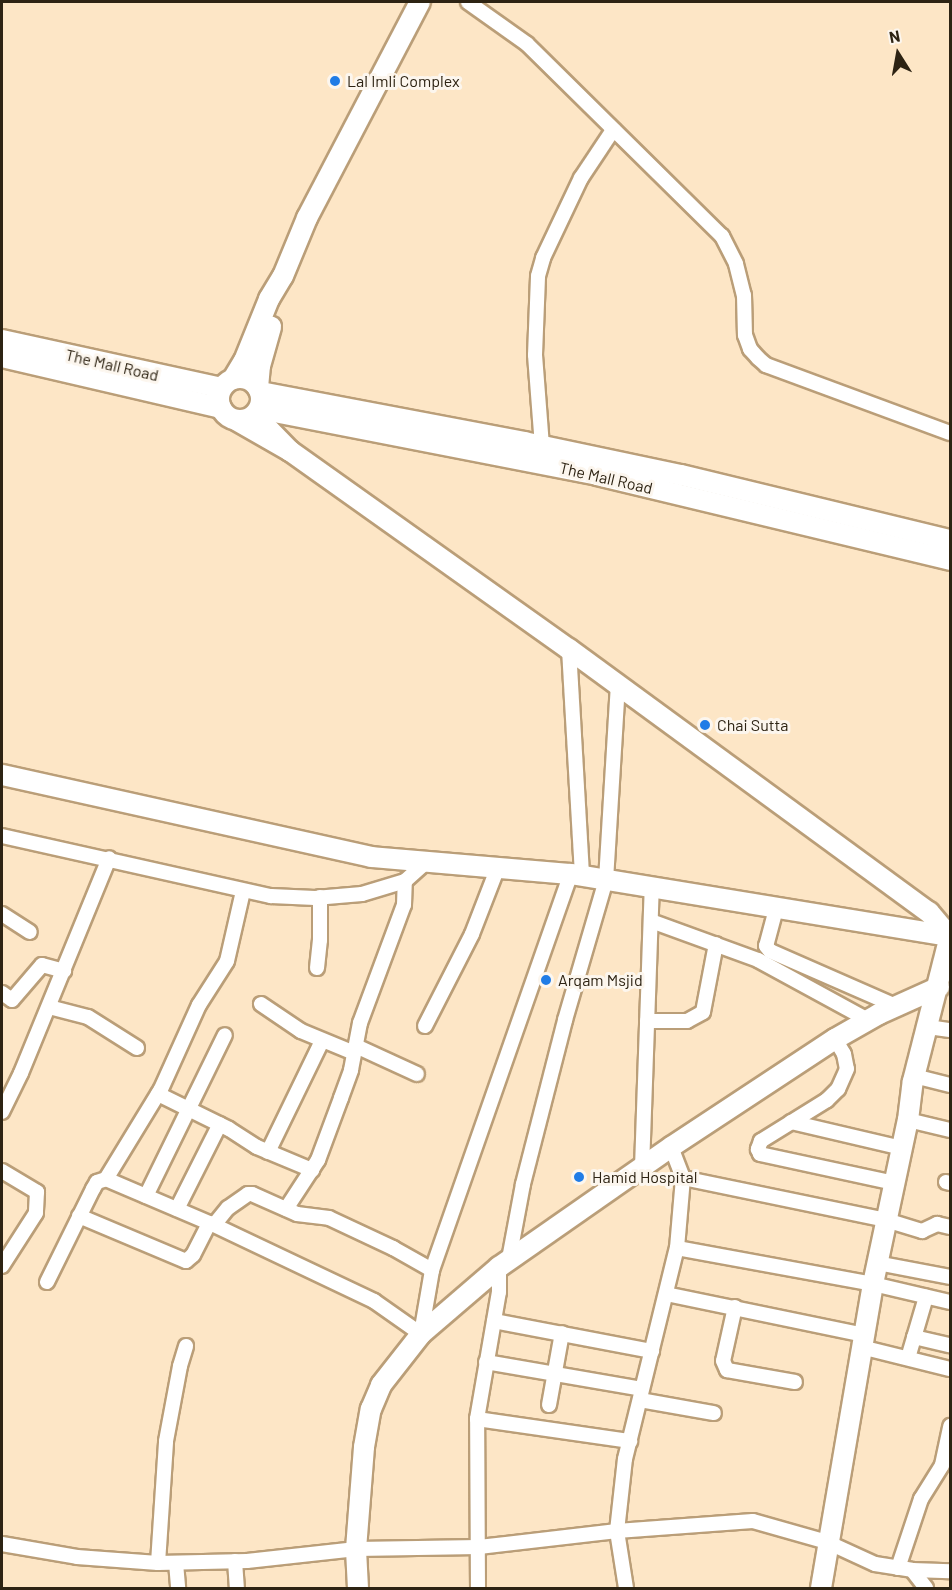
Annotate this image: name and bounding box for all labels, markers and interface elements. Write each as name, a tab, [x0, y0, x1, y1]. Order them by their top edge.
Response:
north arrow	[868, 24, 928, 84]
text: N	[887, 26, 901, 46]
place label: Lal Imli Complex	[347, 71, 460, 91]
marker: Lal Imli Complex	[328, 74, 342, 88]
street label: The Mall Road	[64, 345, 160, 385]
street label: The Mall Road	[558, 458, 654, 498]
place label: Chai Sutta	[717, 715, 789, 735]
marker: Chai Sutta	[698, 718, 712, 732]
place label: Arqam Msjid	[558, 970, 643, 990]
marker: Arqam Msjid	[539, 973, 553, 987]
place label: Hamid Hospital	[592, 1167, 697, 1187]
marker: Hamid Hospital	[570, 1168, 588, 1186]

